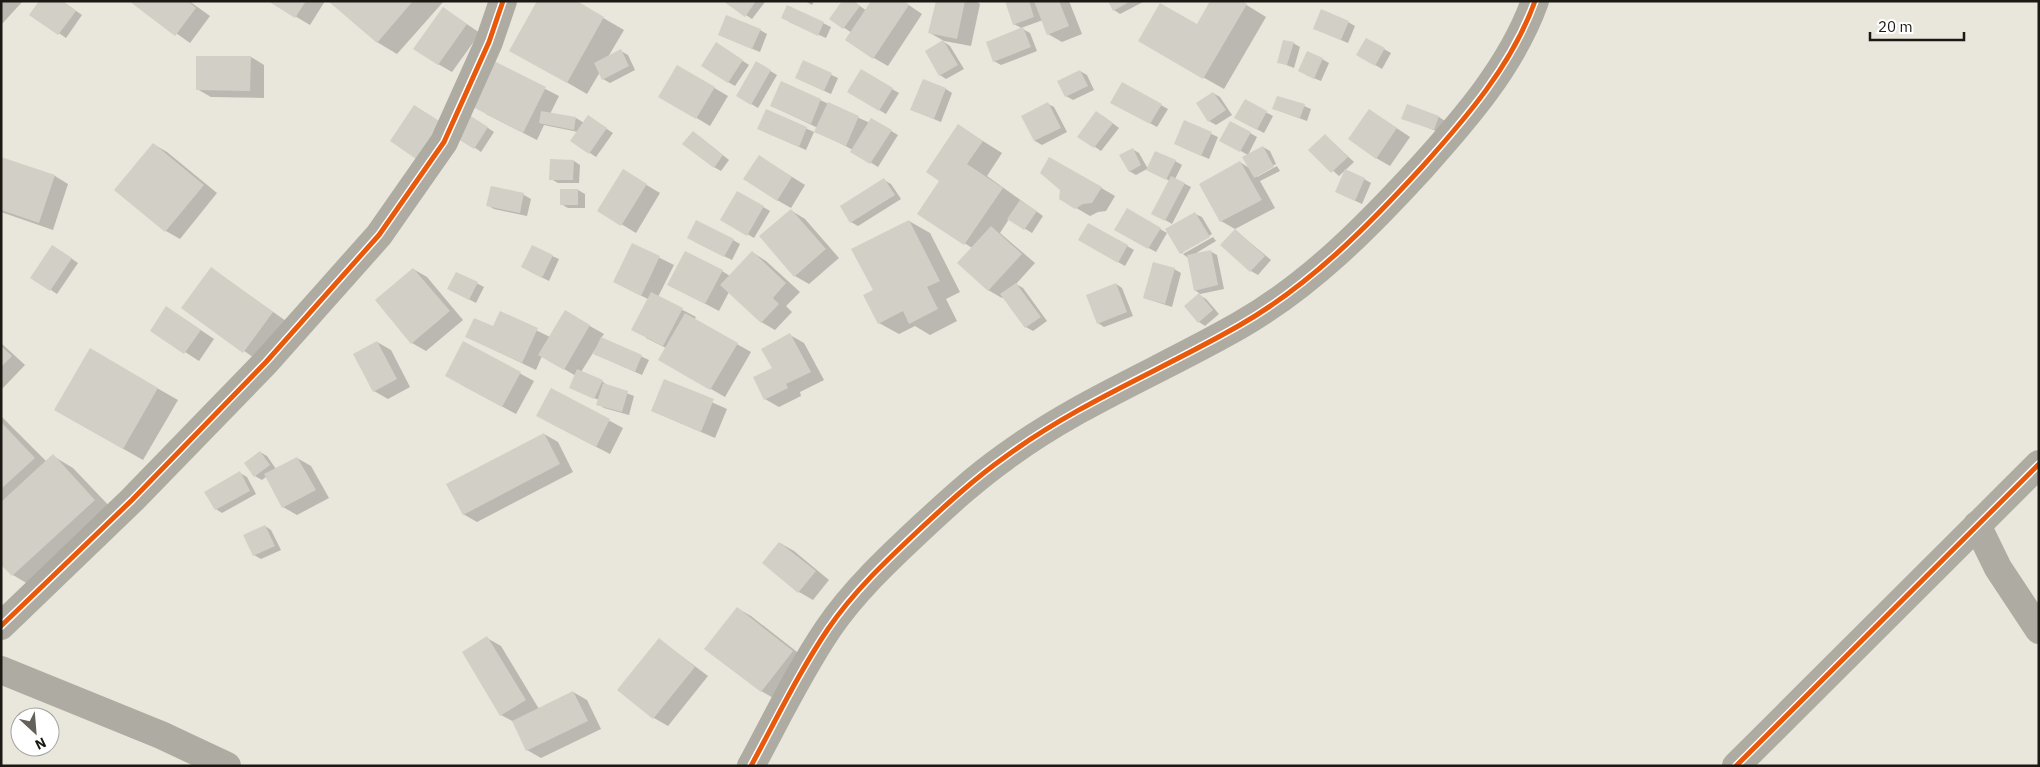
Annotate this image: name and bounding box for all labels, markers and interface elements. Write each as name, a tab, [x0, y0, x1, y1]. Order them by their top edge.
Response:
scale bar	[1870, 10, 1964, 42]
text: 20 m	[1878, 17, 1913, 36]
north arrow	[10, 707, 60, 757]
text: N	[32, 733, 49, 754]

